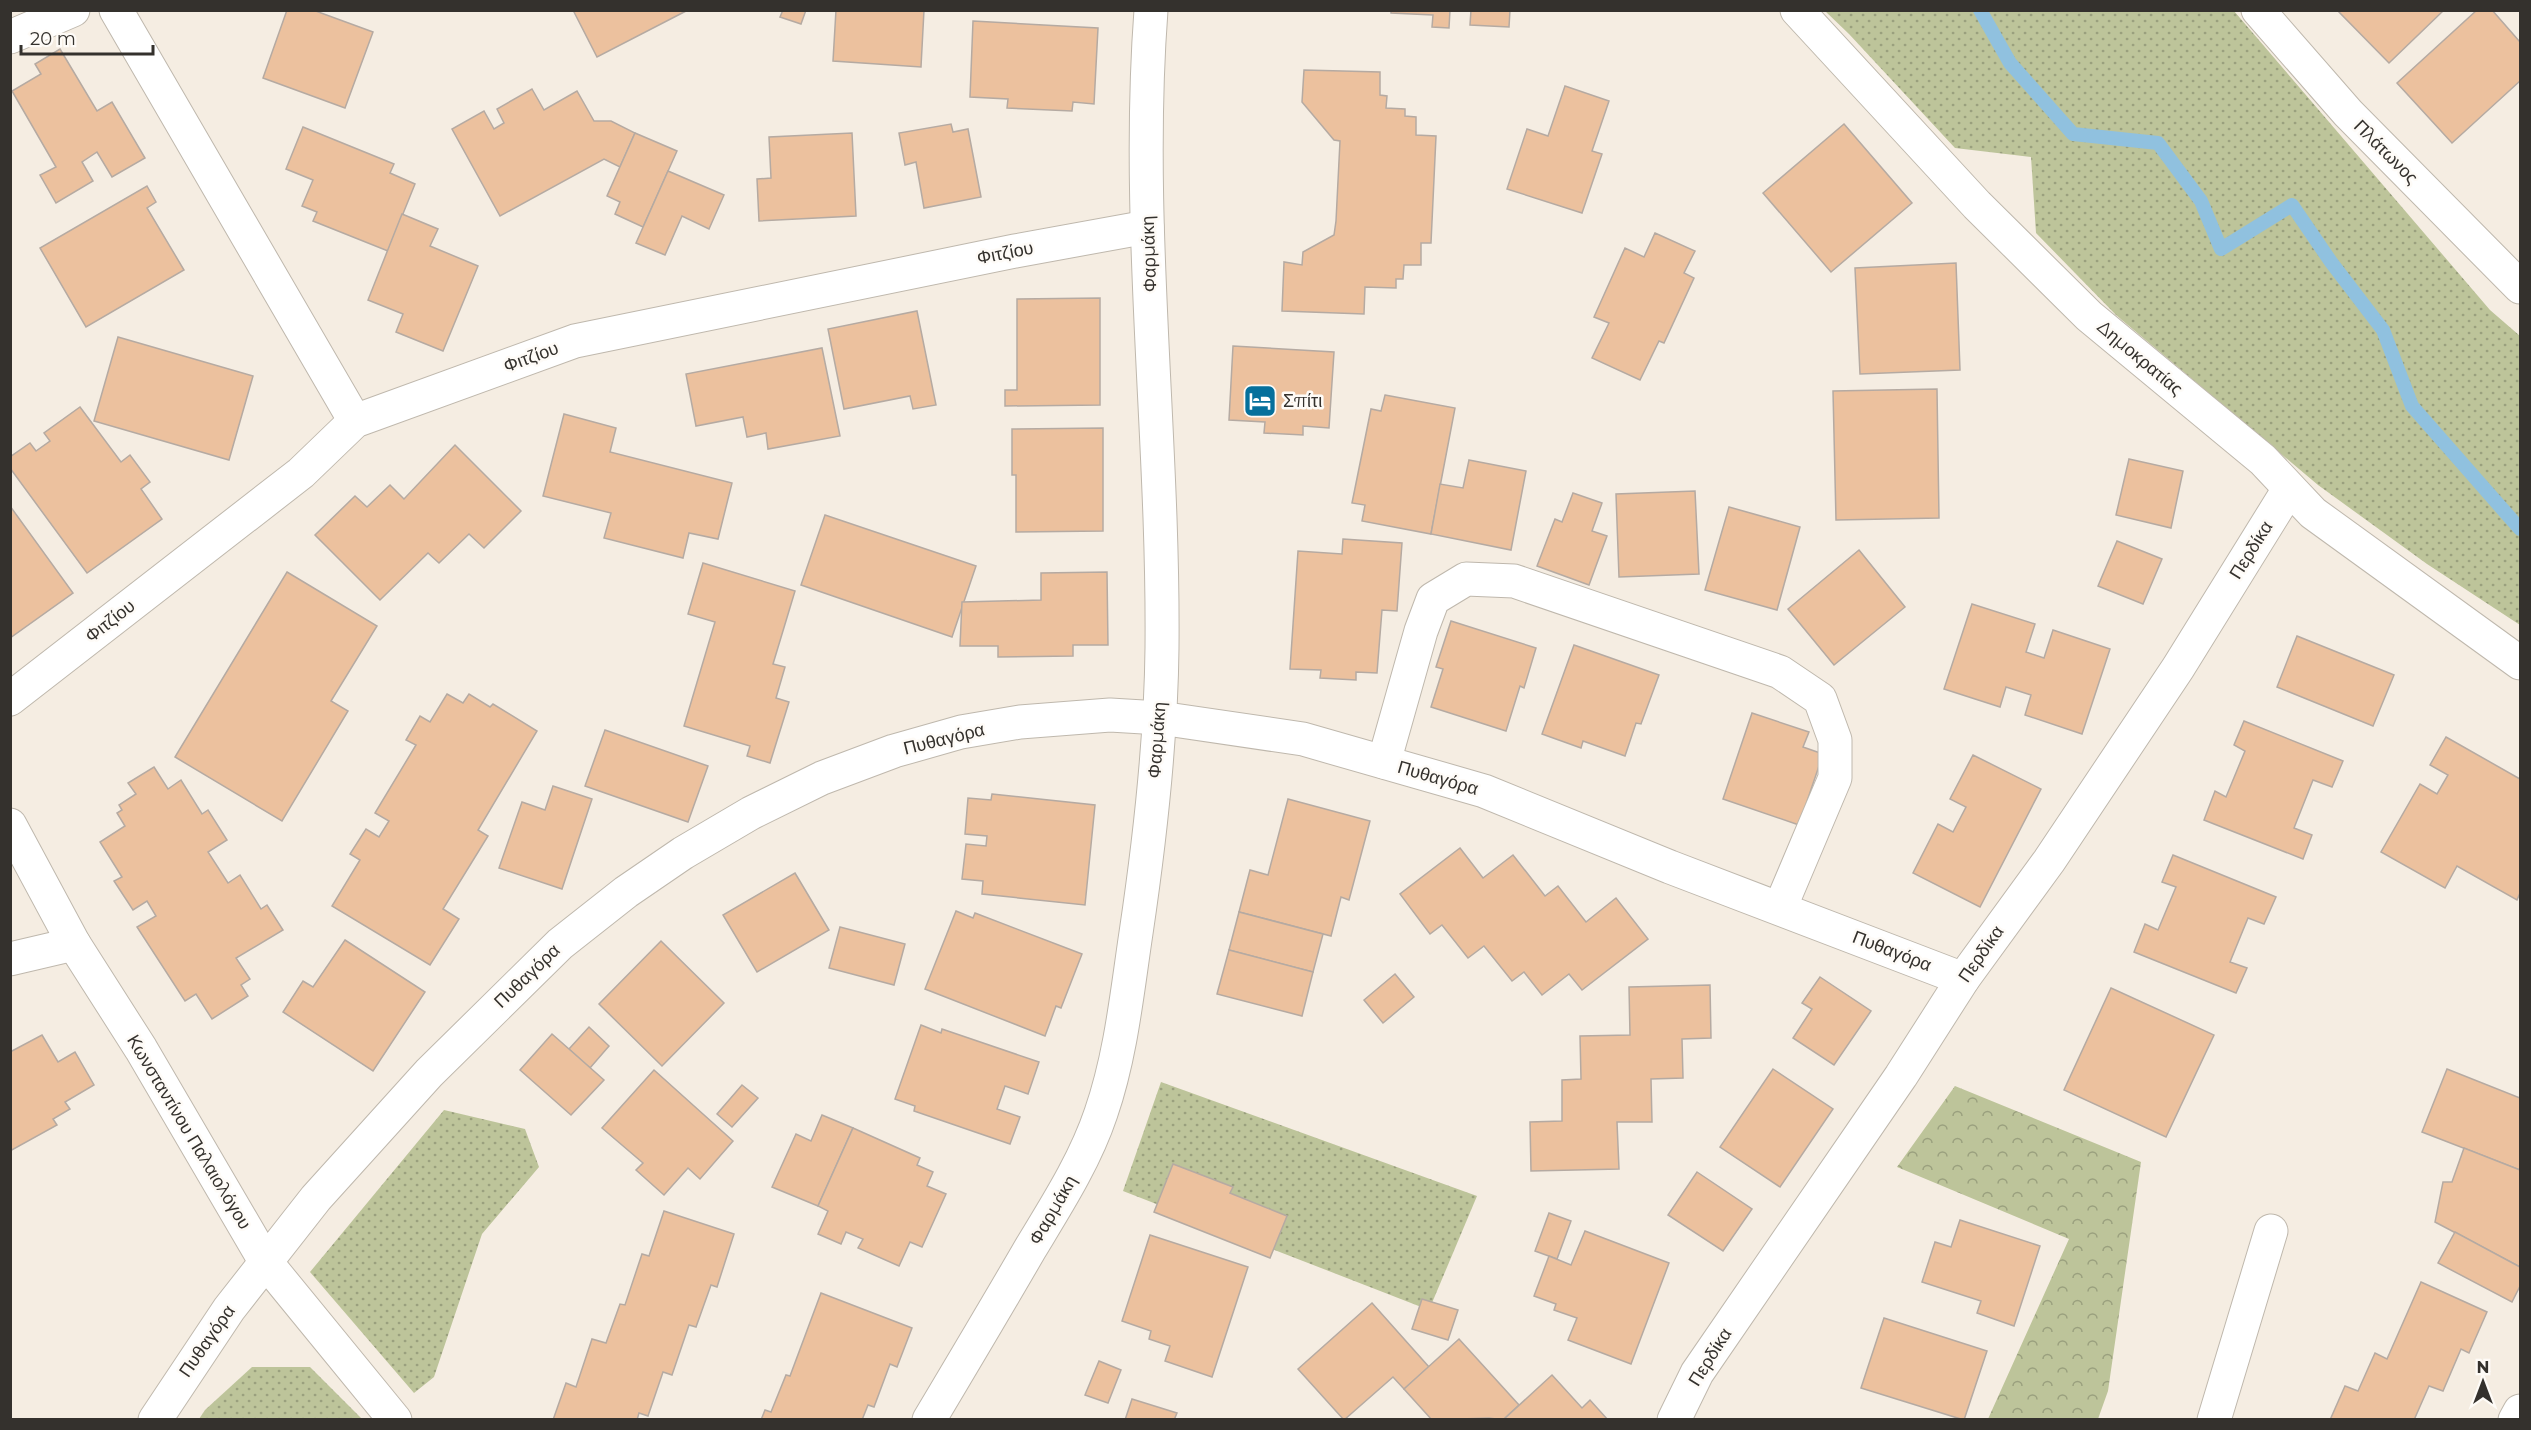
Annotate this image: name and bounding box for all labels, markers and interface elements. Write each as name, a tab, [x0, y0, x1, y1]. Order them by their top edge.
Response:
scale bar	[21, 18, 153, 56]
text: 20 m	[30, 28, 76, 50]
street label: Πλάτωνος	[2349, 115, 2423, 189]
street label: Φαρμάκη	[1137, 215, 1161, 293]
street label: Φιτζίου	[975, 237, 1035, 269]
street label: Δημοκρατίας	[2093, 316, 2188, 400]
street label: Φιτζίου	[500, 337, 562, 377]
hotel icon: Σπίτι	[1242, 383, 1278, 419]
place label: Σπίτι	[1283, 390, 1322, 412]
street label: Περδίκα	[2225, 517, 2277, 583]
street label: Φιτζίου	[81, 595, 139, 647]
street label: Φαρμάκη	[1143, 701, 1171, 779]
street label: Πυθαγόρα	[901, 718, 987, 760]
street label: Πυθαγόρα	[1395, 756, 1481, 800]
street label: Περδίκα	[1954, 921, 2008, 987]
street label: Πυθαγόρα	[1849, 926, 1935, 976]
street label: Πυθαγόρα	[490, 939, 564, 1013]
street label: Κωνσταντίνου Παλαιολόγου	[122, 1031, 256, 1233]
street label: Φαρμάκη	[1024, 1171, 1082, 1249]
street label: Πυθαγόρα	[174, 1301, 240, 1381]
street label: Περδίκα	[1684, 1324, 1736, 1390]
north arrow	[2453, 1352, 2513, 1412]
text: N	[2477, 1358, 2489, 1377]

